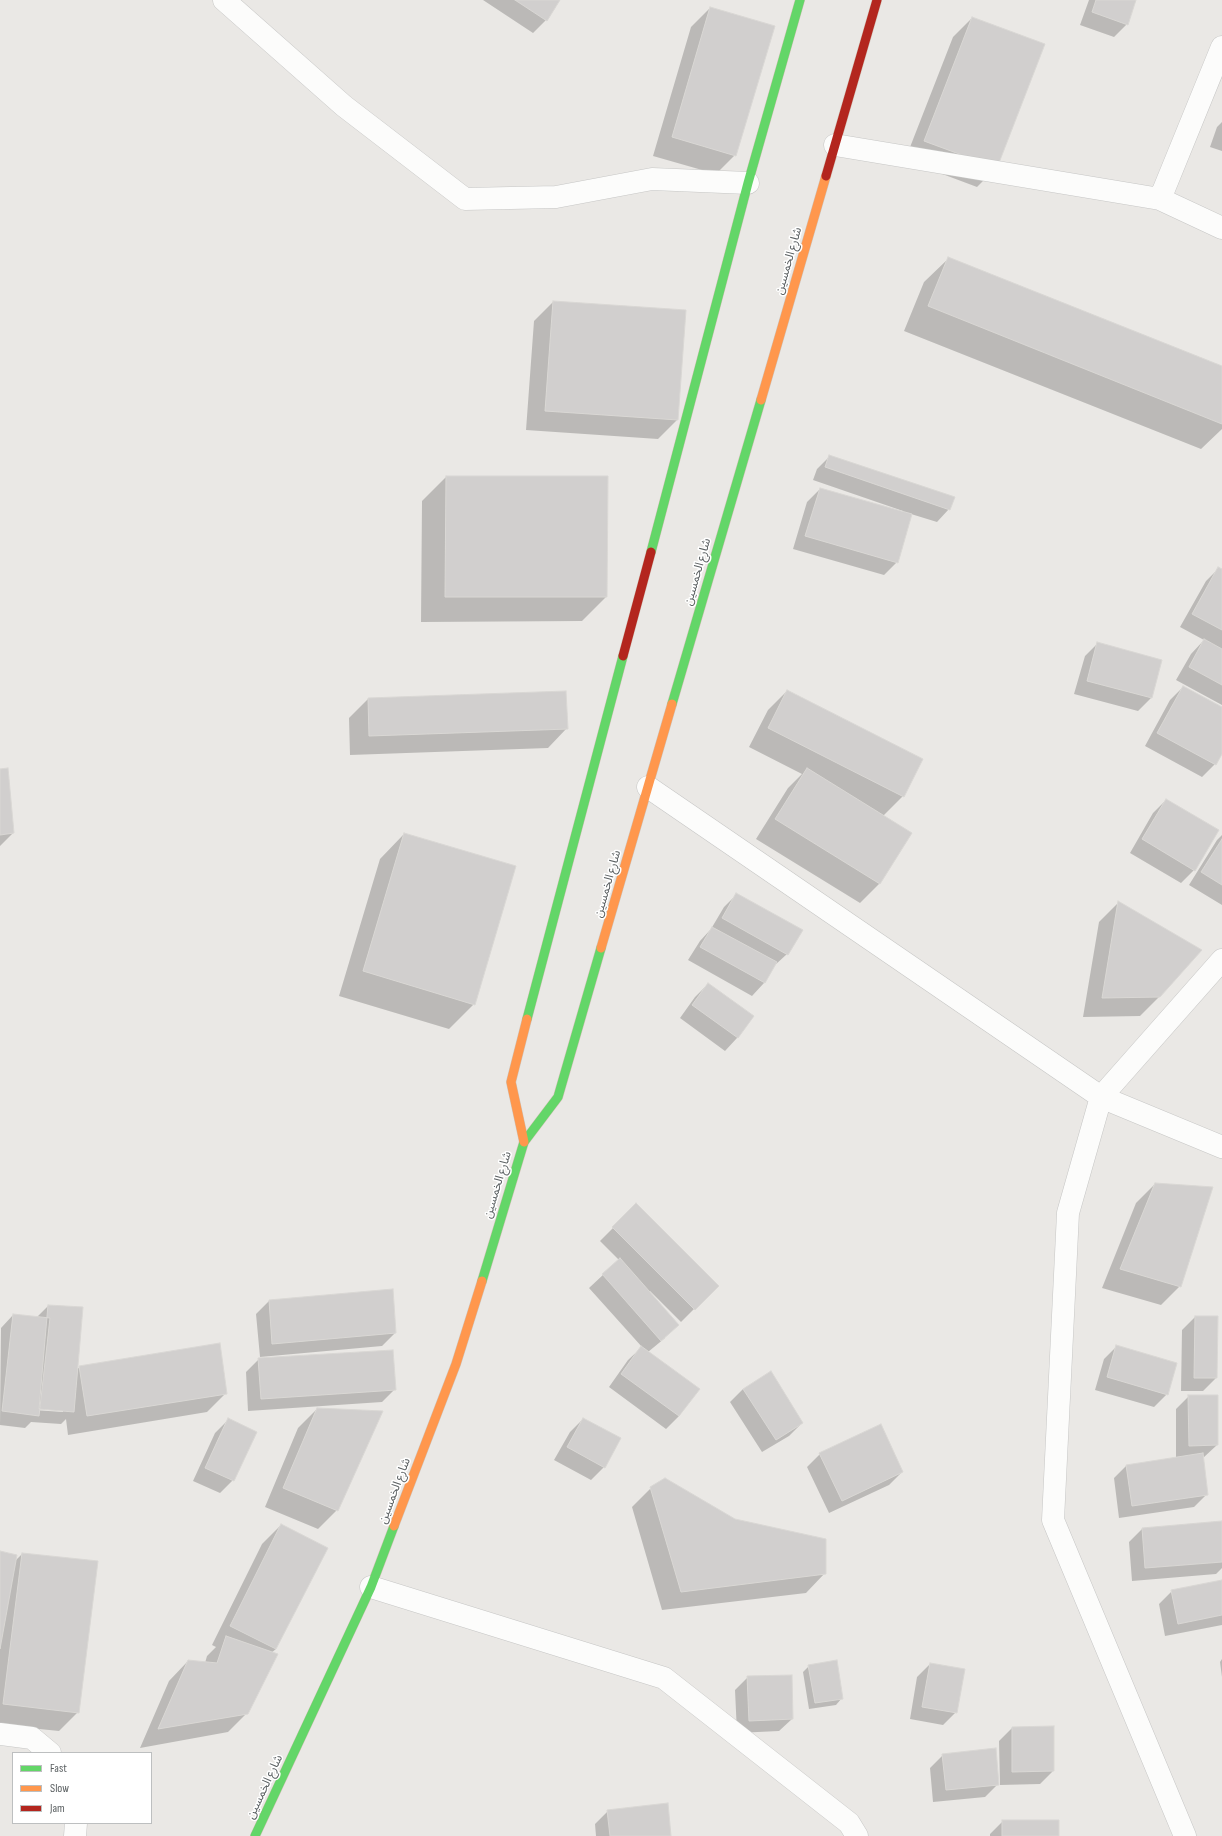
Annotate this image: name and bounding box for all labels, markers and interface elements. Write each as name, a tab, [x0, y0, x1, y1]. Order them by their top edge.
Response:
street label: شارع الخمسين	[773, 226, 805, 296]
street label: شارع الخمسين	[682, 537, 714, 607]
street label: شارع الخمسين	[592, 849, 624, 919]
street label: شارع الخمسين	[481, 1150, 515, 1220]
street label: شارع الخمسين	[376, 1456, 414, 1526]
legend	[12, 1752, 152, 1824]
street label: شارع الخمسين	[244, 1753, 286, 1821]
text: Fast	[50, 1761, 67, 1776]
text: Slow	[50, 1781, 69, 1796]
text: Jam	[50, 1801, 65, 1816]

